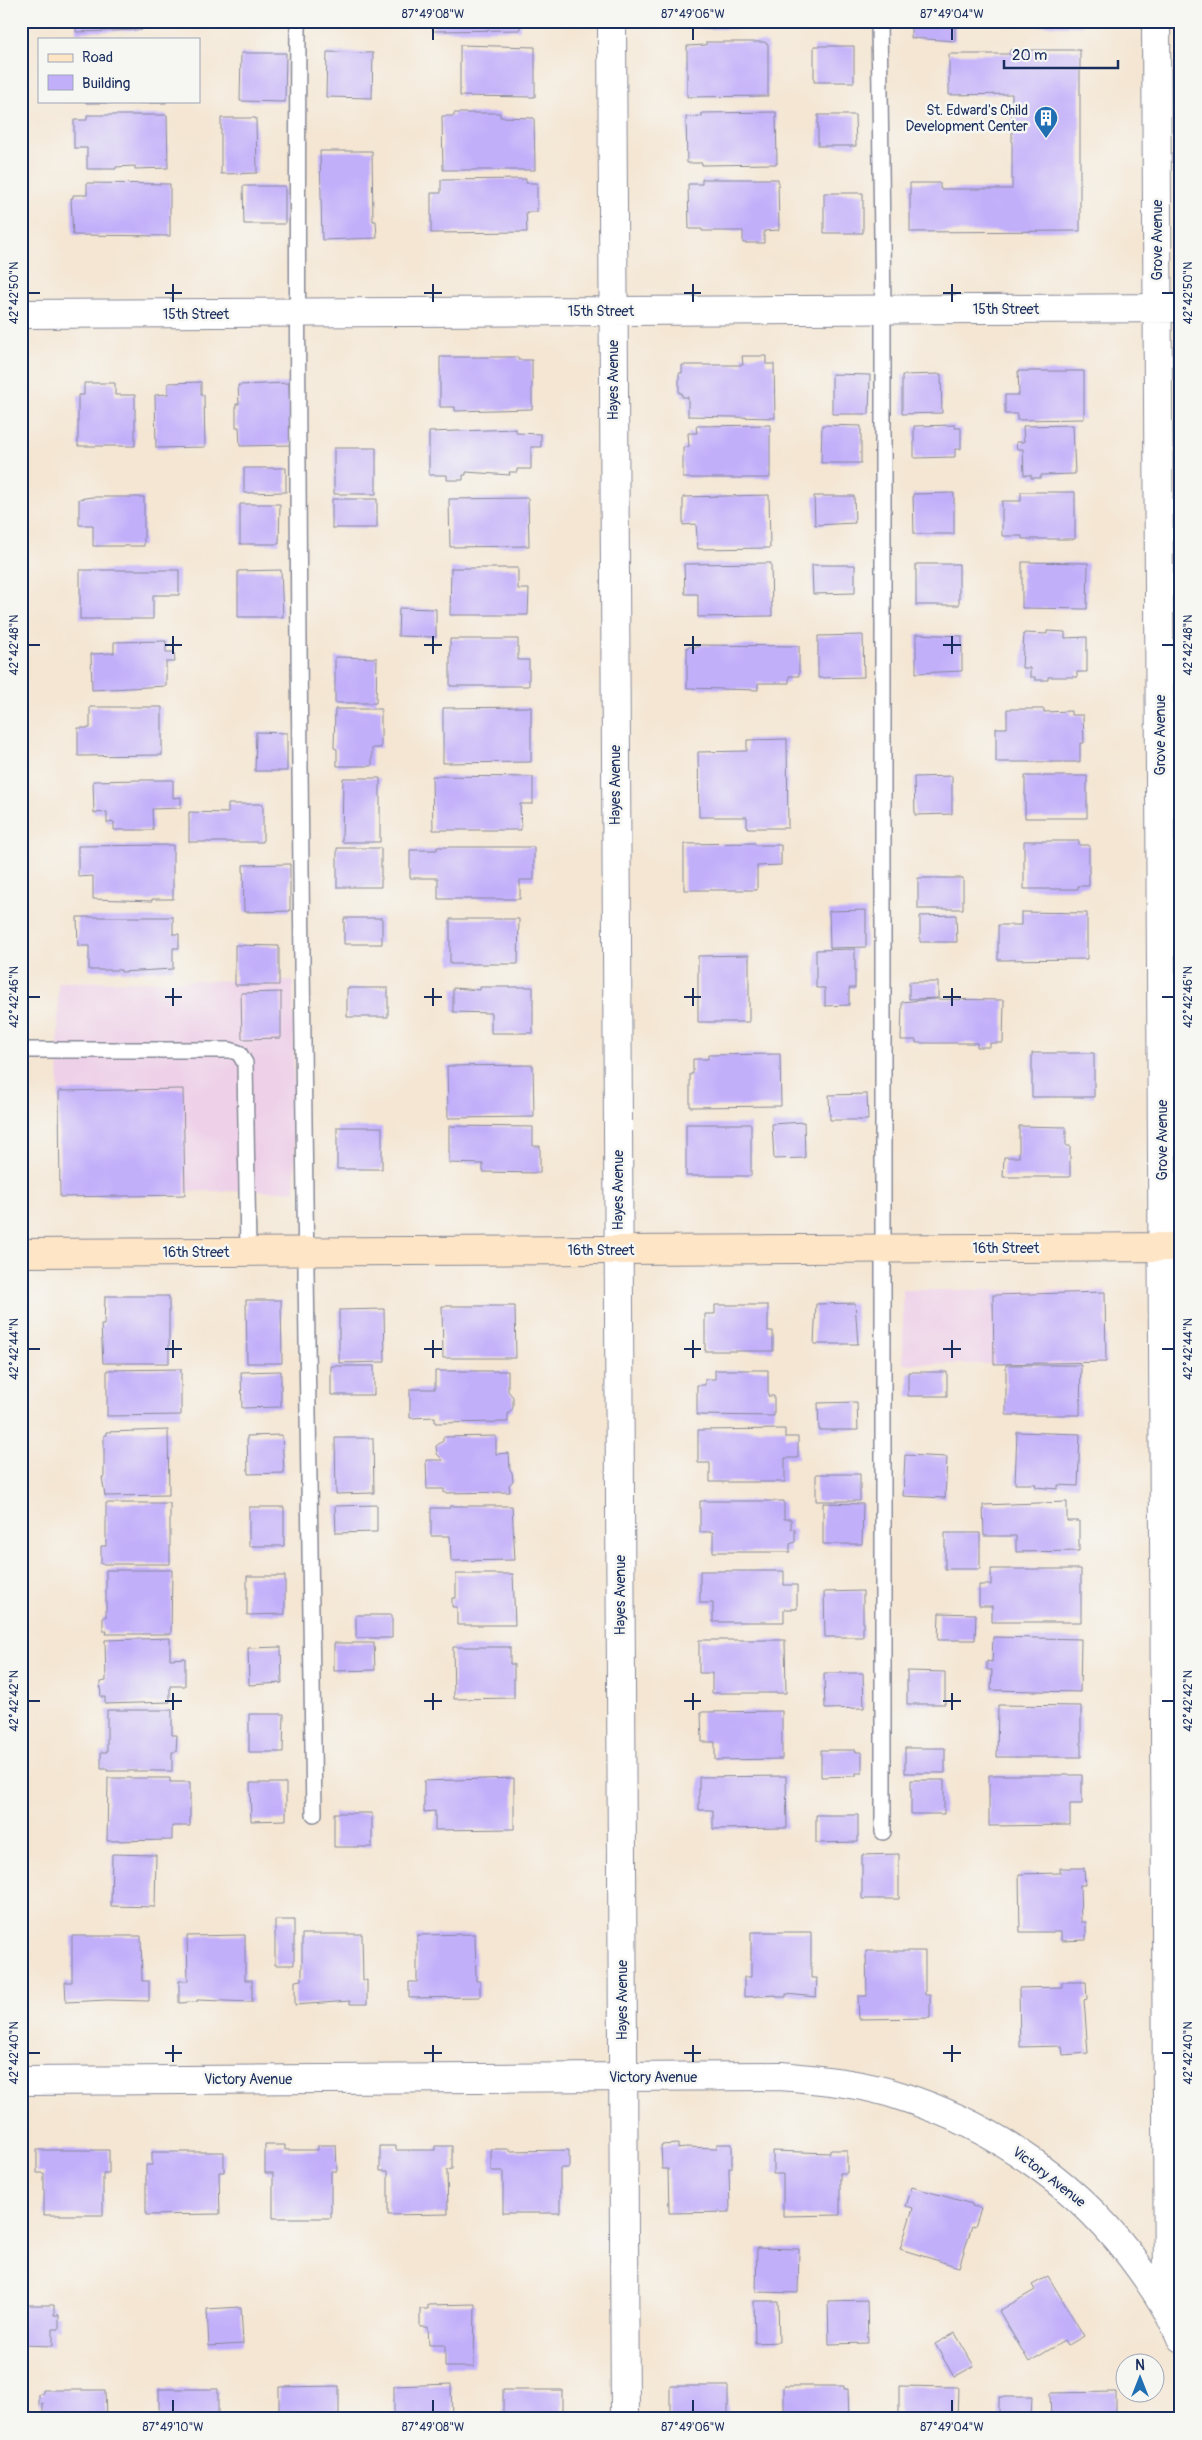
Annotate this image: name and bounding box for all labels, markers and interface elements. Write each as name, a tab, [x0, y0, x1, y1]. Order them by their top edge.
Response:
text: 87°49'08"W	[402, 7, 464, 22]
text: 87°49'06"W	[661, 7, 725, 22]
text: 87°49'04"W	[920, 7, 984, 22]
legend	[38, 38, 200, 102]
scale bar	[1004, 38, 1118, 70]
text: 20 m	[1012, 46, 1047, 65]
text: Road	[82, 48, 113, 67]
text: Building	[82, 74, 130, 93]
place label: St. Edward's Child Development Center	[905, 102, 1028, 135]
building icon: St. Edward's Child Development Center	[1033, 105, 1059, 139]
street label: Grove Avenue	[1149, 200, 1166, 280]
text: 42°42'50"N	[7, 262, 22, 324]
text: 42°42'50"N	[1181, 262, 1196, 324]
street label: 15th Street	[973, 301, 1039, 318]
street label: 15th Street	[568, 303, 634, 320]
street label: 15th Street	[163, 306, 229, 323]
street label: Hayes Avenue	[605, 340, 622, 420]
text: 42°42'48"N	[7, 615, 22, 675]
text: 42°42'48"N	[1181, 615, 1196, 675]
street label: Grove Avenue	[1152, 695, 1169, 775]
street label: Hayes Avenue	[607, 745, 624, 825]
text: 42°42'46"N	[7, 966, 22, 1028]
text: 42°42'46"N	[1181, 966, 1196, 1028]
street label: Grove Avenue	[1154, 1100, 1171, 1180]
street label: Hayes Avenue	[610, 1150, 627, 1230]
street label: 16th Street	[973, 1240, 1040, 1257]
street label: 16th Street	[568, 1242, 635, 1259]
street label: 16th Street	[163, 1244, 230, 1261]
text: 42°42'44"N	[7, 1318, 22, 1380]
text: 42°42'44"N	[1181, 1318, 1196, 1380]
street label: Hayes Avenue	[612, 1555, 629, 1635]
text: 42°42'42"N	[7, 1670, 22, 1732]
text: 42°42'42"N	[1181, 1670, 1196, 1732]
street label: Hayes Avenue	[614, 1960, 631, 2040]
text: 42°42'40"N	[7, 2021, 22, 2085]
text: 42°42'40"N	[1181, 2021, 1196, 2085]
street label: Victory Avenue	[609, 2069, 697, 2086]
street label: Victory Avenue	[204, 2071, 292, 2088]
street label: Victory Avenue	[1009, 2143, 1089, 2211]
north arrow	[1114, 2352, 1164, 2402]
text: N	[1135, 2357, 1145, 2374]
text: 87°49'10"W	[142, 2420, 204, 2435]
text: 87°49'08"W	[402, 2420, 464, 2435]
text: 87°49'06"W	[661, 2420, 725, 2435]
text: 87°49'04"W	[920, 2420, 984, 2435]

